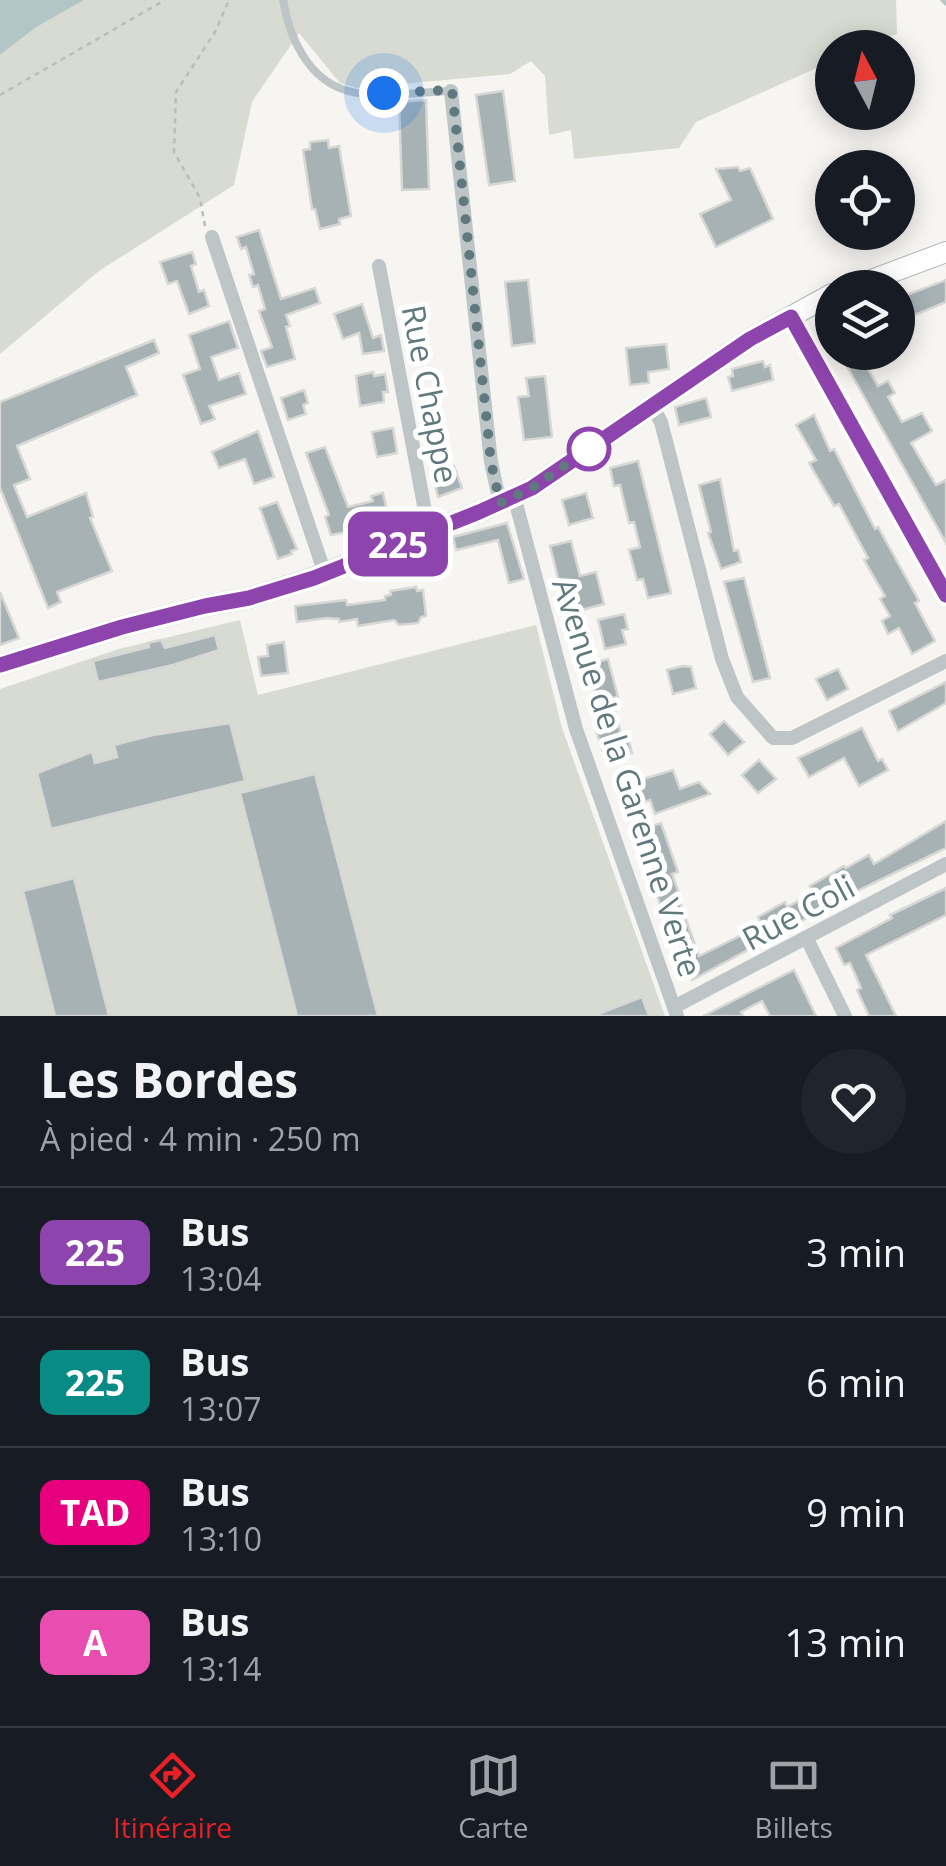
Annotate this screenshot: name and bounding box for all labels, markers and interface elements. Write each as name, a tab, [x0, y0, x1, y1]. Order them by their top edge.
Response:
north arrow	[815, 30, 915, 130]
map controls	[815, 30, 915, 370]
your location	[359, 68, 409, 118]
button: locate	[815, 150, 915, 250]
button: layers	[815, 270, 915, 370]
street label: Rue Chappe	[393, 301, 469, 487]
unlabelled marker	[568, 428, 610, 470]
line badge: 225	[340, 512, 456, 576]
text: 225	[368, 521, 428, 568]
street label: Avenue de la Garenne Verte	[543, 572, 713, 982]
street label: Rue Coli	[734, 865, 862, 959]
text: Les Bordes	[40, 1047, 298, 1112]
button: heart	[801, 1049, 906, 1154]
text: À pied · 4 min · 250 m	[40, 1117, 361, 1160]
text: Bus	[180, 1205, 249, 1257]
text: 3 min	[806, 1226, 906, 1278]
text: 225	[65, 1229, 125, 1276]
text: 13:04	[180, 1257, 262, 1300]
text: Bus	[180, 1335, 249, 1387]
text: 6 min	[806, 1356, 906, 1408]
text: 225	[65, 1359, 125, 1406]
text: 13:07	[180, 1387, 262, 1430]
text: Bus	[180, 1465, 250, 1517]
text: 9 min	[806, 1486, 906, 1538]
text: TAD	[60, 1489, 130, 1536]
text: 13:10	[180, 1517, 262, 1560]
text: Bus	[180, 1595, 249, 1647]
text: 13 min	[785, 1616, 906, 1668]
text: A	[83, 1619, 107, 1666]
text: 13:14	[180, 1647, 262, 1690]
tab: Itinéraire	[113, 1748, 232, 1846]
tab: Carte	[458, 1748, 528, 1846]
tab: Billets	[755, 1748, 833, 1846]

